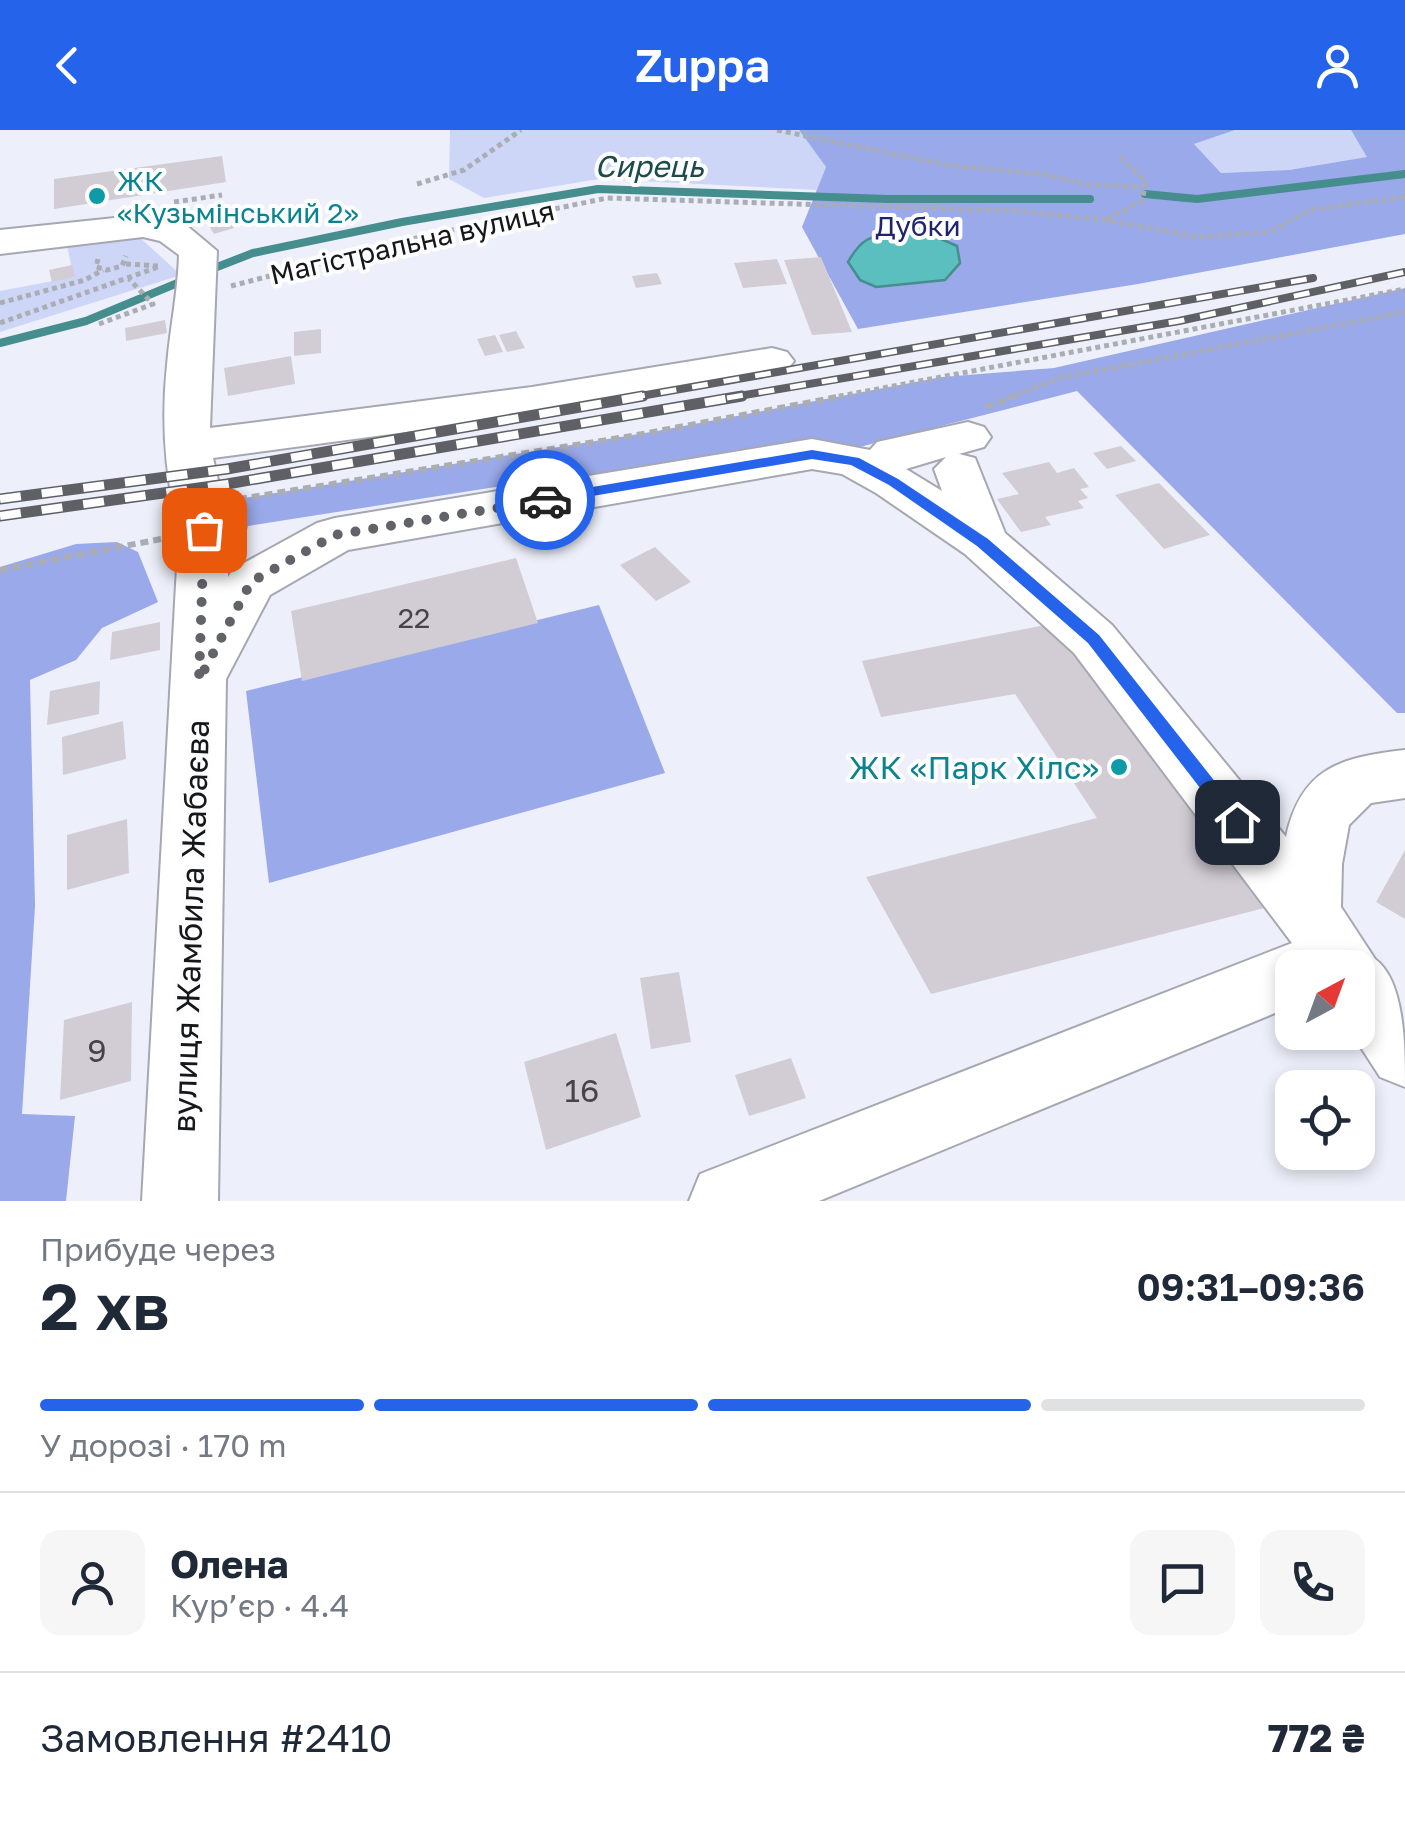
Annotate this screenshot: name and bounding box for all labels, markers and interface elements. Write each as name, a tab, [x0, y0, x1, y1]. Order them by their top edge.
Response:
icon: back	[40, 38, 95, 93]
text: Zuppa	[635, 38, 770, 92]
icon: person	[1310, 38, 1365, 93]
water label: Сирець	[595, 148, 705, 184]
place label: ЖК «Кузьмінський 2»	[117, 164, 359, 229]
marker: ЖК «Кузьмінський 2»	[86, 185, 108, 207]
street label: Магістральна вулиця	[267, 193, 557, 291]
park label: Дубки	[875, 209, 961, 242]
courier	[495, 450, 595, 550]
icon: car	[518, 473, 573, 528]
pin	[162, 488, 247, 573]
icon: bag	[177, 503, 232, 558]
house number: 22	[398, 601, 430, 634]
street label: вулиця Жамбила Жабаєва	[164, 719, 216, 1133]
place label: ЖК «Парк Хілс»	[849, 748, 1099, 786]
marker: ЖК «Парк Хілс»	[1108, 756, 1130, 778]
pin	[1195, 780, 1280, 865]
icon: home	[1210, 795, 1265, 850]
north arrow	[1275, 950, 1375, 1050]
map controls	[1275, 950, 1375, 1170]
house number: 9	[87, 1031, 107, 1069]
button: locate	[1275, 1070, 1375, 1170]
house number: 16	[565, 1071, 599, 1109]
text: Прибуде через	[40, 1230, 276, 1268]
text: 09:31–09:36	[1137, 1264, 1365, 1309]
text: 2 хв	[40, 1266, 170, 1344]
text: У дорозі · 170 m	[40, 1426, 287, 1464]
button: person	[40, 1530, 145, 1635]
button: chat	[1130, 1530, 1235, 1635]
button: phone	[1260, 1530, 1365, 1635]
text: Олена	[170, 1541, 289, 1586]
text: Кур’єр · 4.4	[170, 1586, 349, 1624]
text: Замовлення #2410	[40, 1715, 392, 1760]
text: 772 ₴	[1268, 1715, 1365, 1760]

